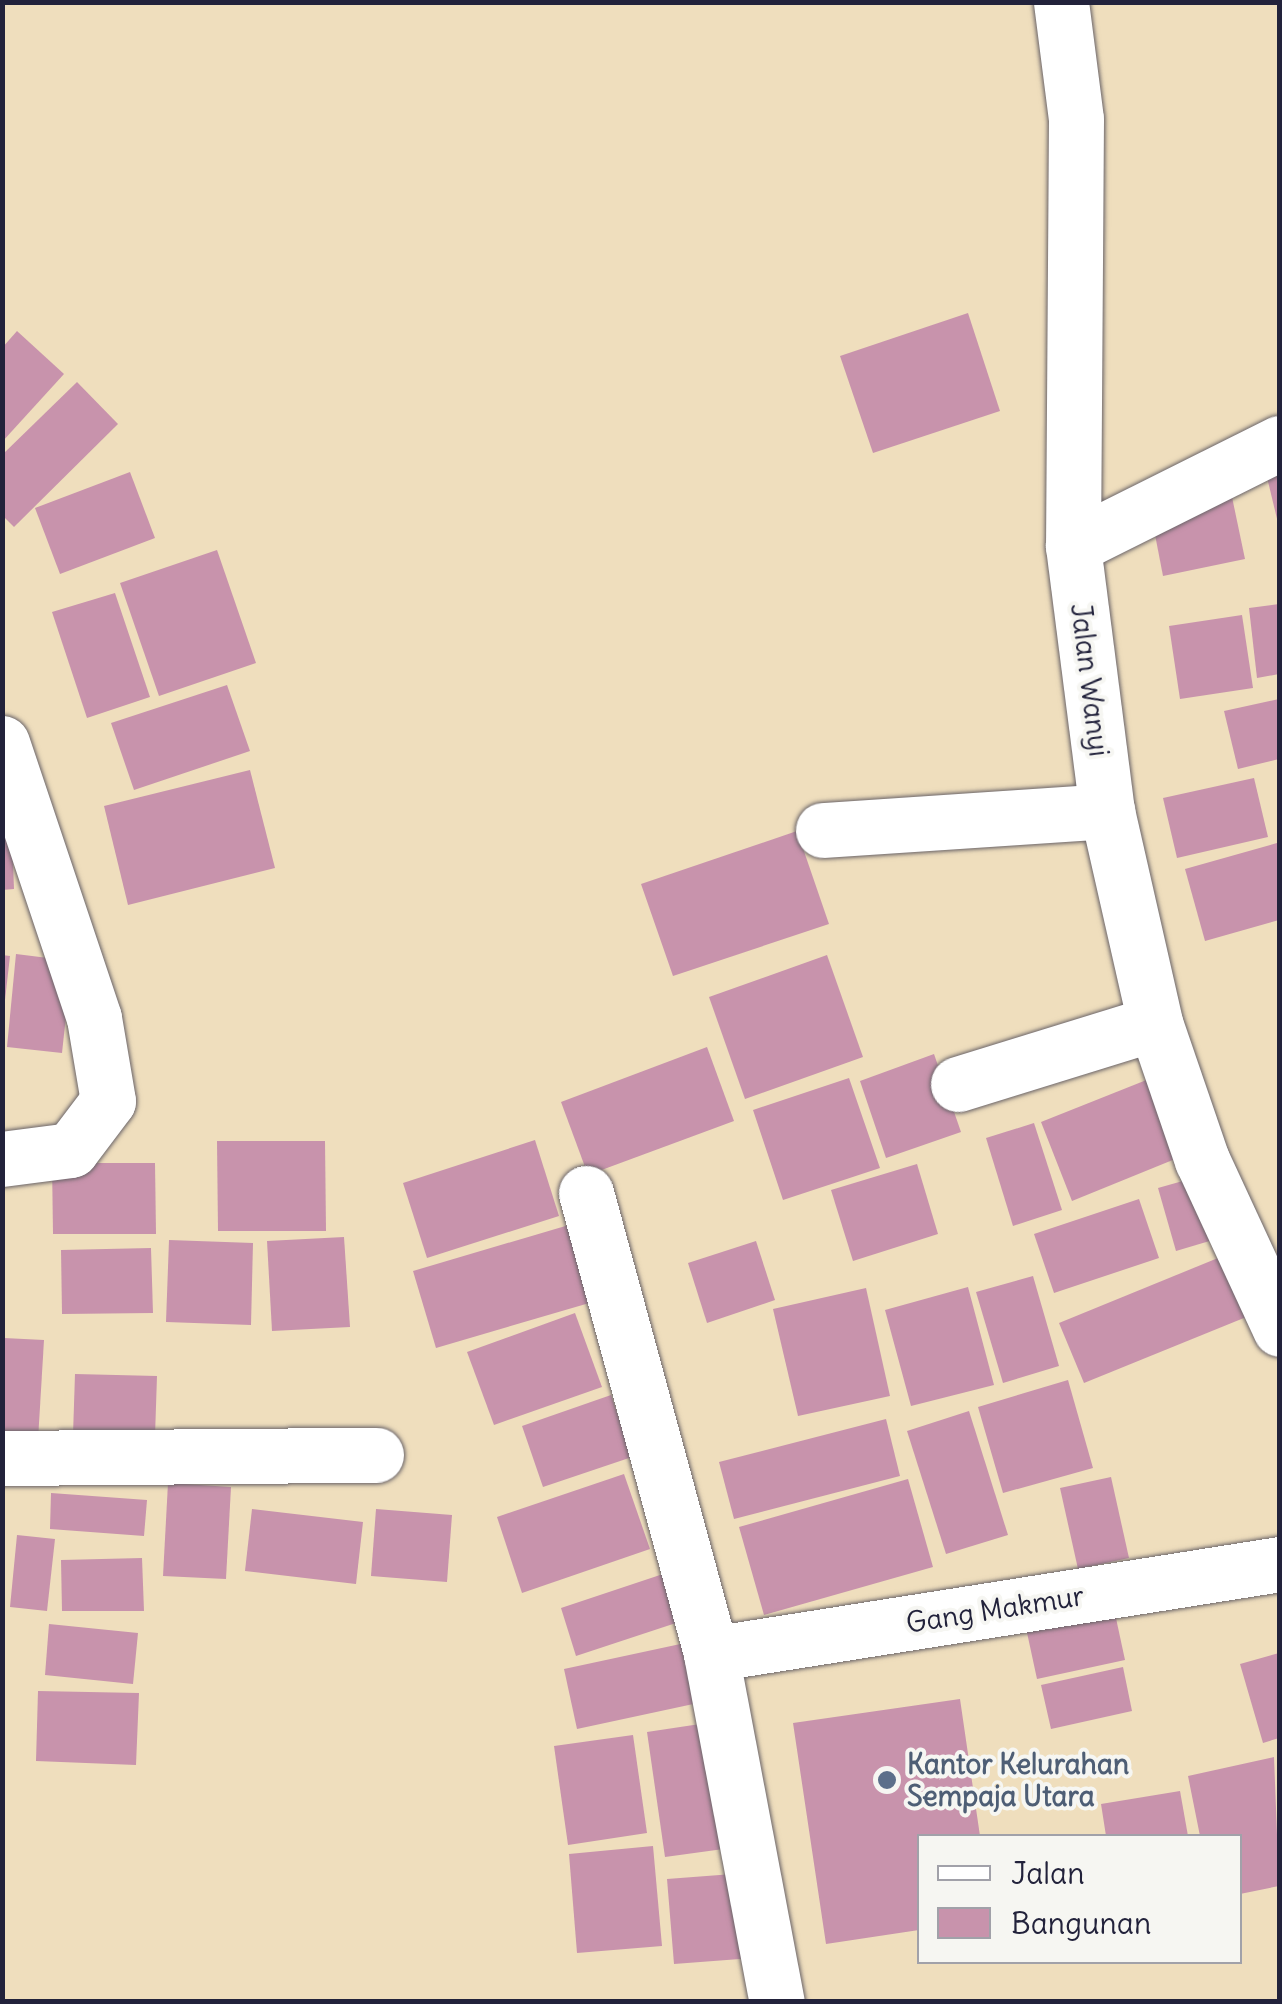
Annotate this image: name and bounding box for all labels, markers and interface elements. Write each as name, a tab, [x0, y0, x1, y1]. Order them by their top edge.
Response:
street label: Jalan Wanyi	[1064, 601, 1116, 759]
street label: Gang Makmur	[904, 1578, 1086, 1640]
place label: Kantor Kelurahan Sempaja Utara	[907, 1747, 1129, 1813]
marker: Kantor Kelurahan Sempaja Utara	[876, 1769, 898, 1791]
legend	[917, 1834, 1242, 1964]
text: Jalan	[1011, 1854, 1085, 1892]
text: Bangunan	[1011, 1904, 1151, 1942]

